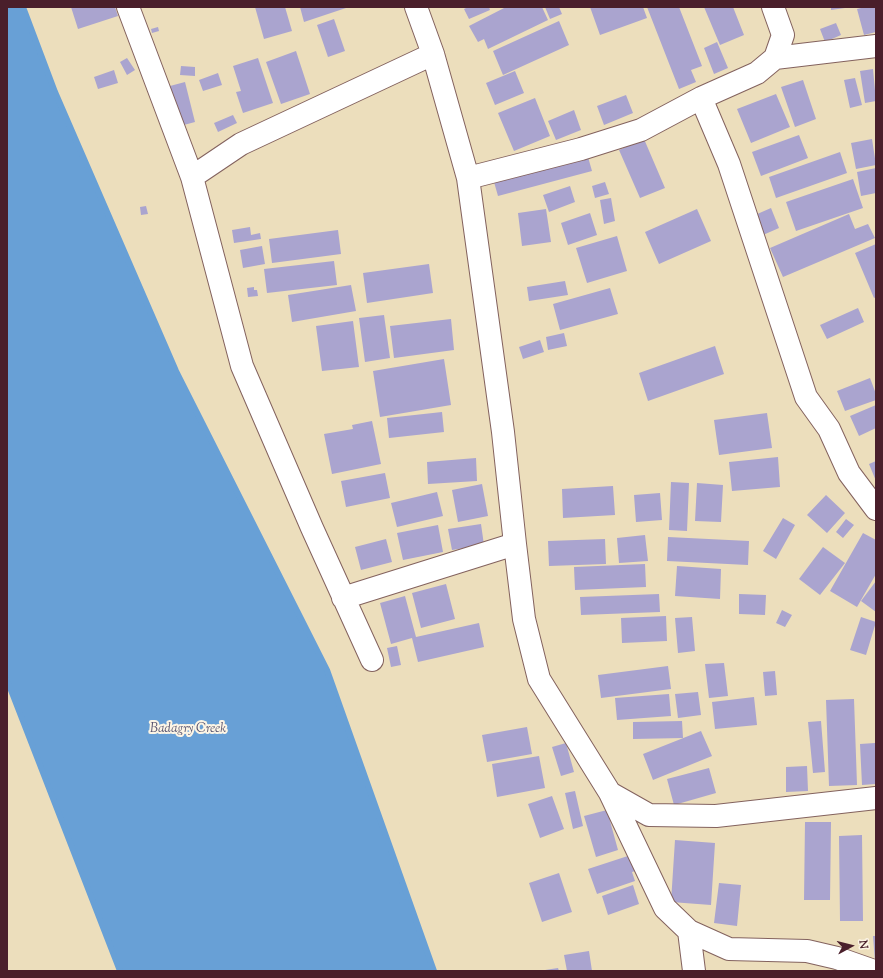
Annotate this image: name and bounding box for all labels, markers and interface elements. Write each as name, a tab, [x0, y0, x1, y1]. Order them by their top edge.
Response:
water label: Badagry Creek	[150, 722, 226, 738]
north arrow	[831, 926, 871, 966]
text: N	[854, 939, 871, 950]

